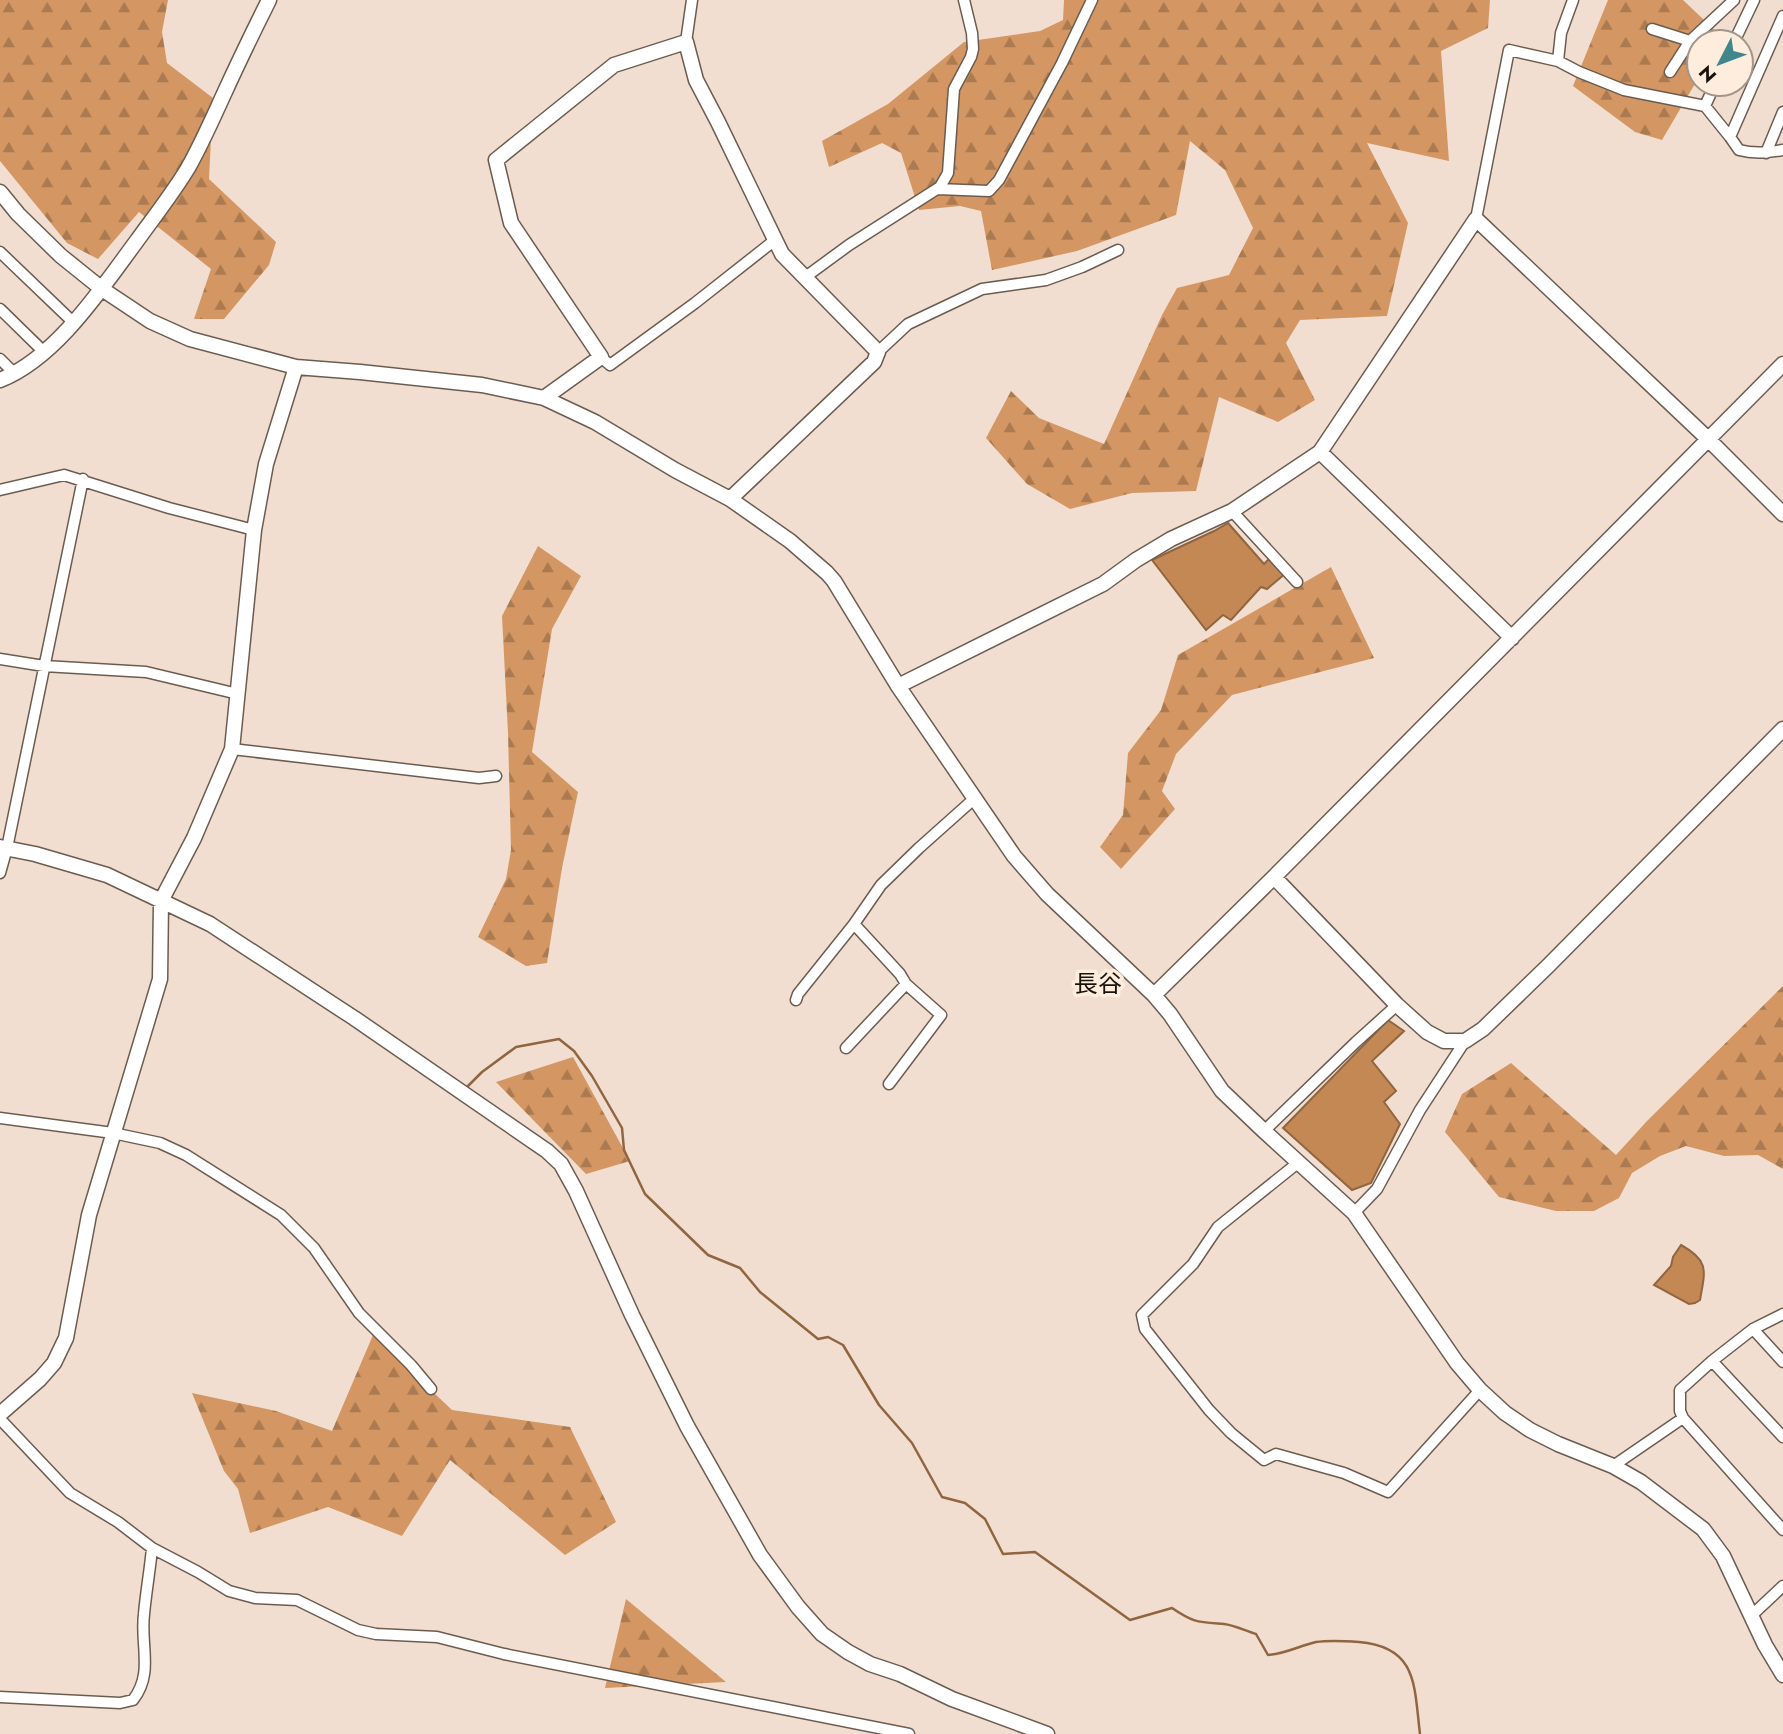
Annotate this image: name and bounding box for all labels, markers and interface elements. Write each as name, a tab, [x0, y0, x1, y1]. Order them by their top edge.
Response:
north arrow	[1685, 28, 1755, 98]
text: N	[1693, 59, 1723, 89]
district label: 長谷	[1074, 966, 1122, 1001]

